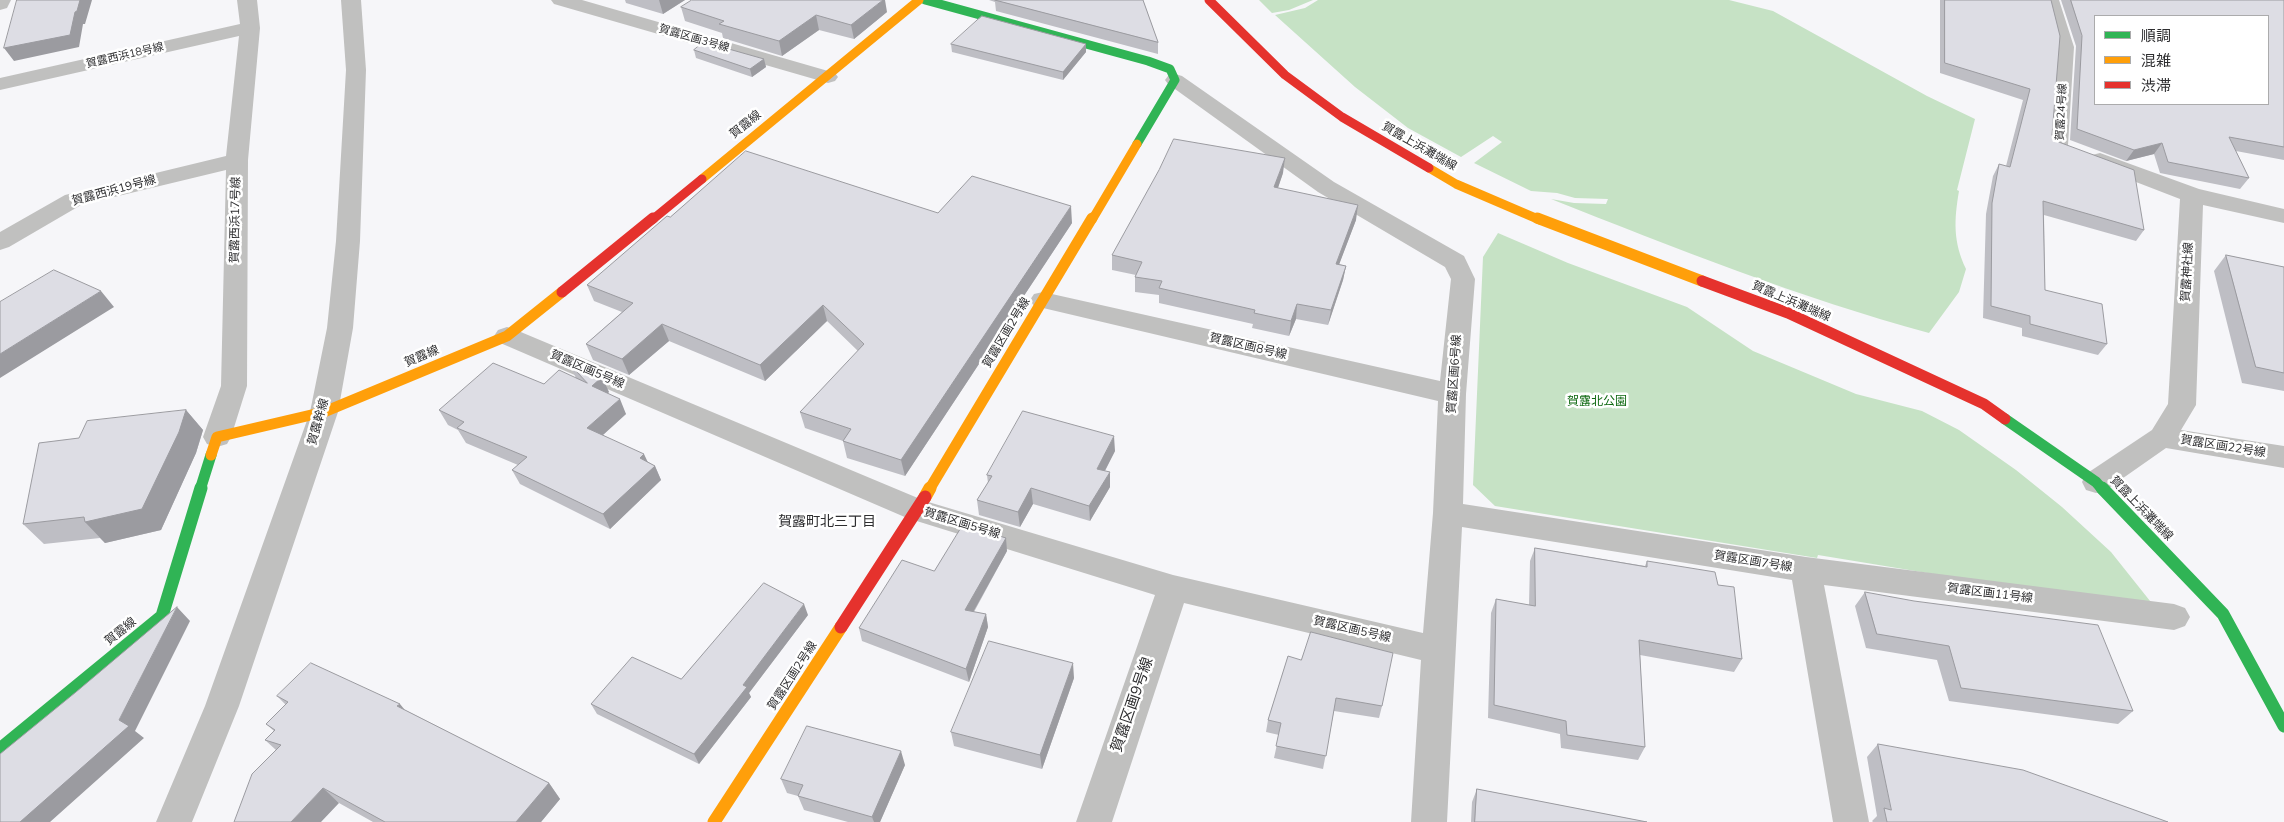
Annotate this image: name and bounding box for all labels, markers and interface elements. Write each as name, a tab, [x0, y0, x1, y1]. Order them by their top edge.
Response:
legend	[2094, 15, 2269, 105]
street label: 賀露区画3号線	[657, 23, 731, 55]
text: 順調	[2141, 26, 2171, 46]
street label: 賀露西浜18号線	[85, 41, 165, 71]
text: 混雑	[2141, 51, 2171, 71]
text: 渋滞	[2141, 76, 2171, 96]
street label: 賀露24号線	[2054, 83, 2070, 141]
street label: 賀露線	[727, 108, 765, 142]
street label: 賀露上浜灘端線	[1379, 120, 1459, 174]
street label: 賀露西浜19号線	[70, 173, 158, 209]
street label: 賀露西浜17号線	[228, 177, 244, 263]
street label: 賀露神社線	[2179, 242, 2197, 302]
street label: 賀露上浜灘端線	[1750, 279, 1832, 325]
street label: 賀露区画2号線	[980, 295, 1034, 371]
street label: 賀露区画8号線	[1208, 331, 1288, 363]
street label: 賀露区画6号線	[1445, 334, 1465, 414]
street label: 賀露線	[403, 343, 441, 371]
street label: 賀露区画5号線	[548, 348, 626, 392]
park label: 賀露北公園	[1567, 395, 1627, 409]
street label: 賀露幹線	[305, 397, 333, 447]
street label: 賀露区画22号線	[2179, 433, 2267, 461]
street label: 賀露上浜灘端線	[2107, 474, 2175, 544]
street label: 賀露区画5号線	[922, 506, 1002, 542]
district label: 賀露町北三丁目	[778, 515, 876, 531]
street label: 賀露区画7号線	[1713, 549, 1793, 575]
street label: 賀露区画11号線	[1946, 582, 2034, 606]
street label: 賀露区画5号線	[1312, 614, 1392, 646]
street label: 賀露線	[102, 615, 140, 649]
street label: 賀露区画2号線	[765, 639, 821, 713]
street label: 賀露区画9号線	[1108, 655, 1158, 755]

